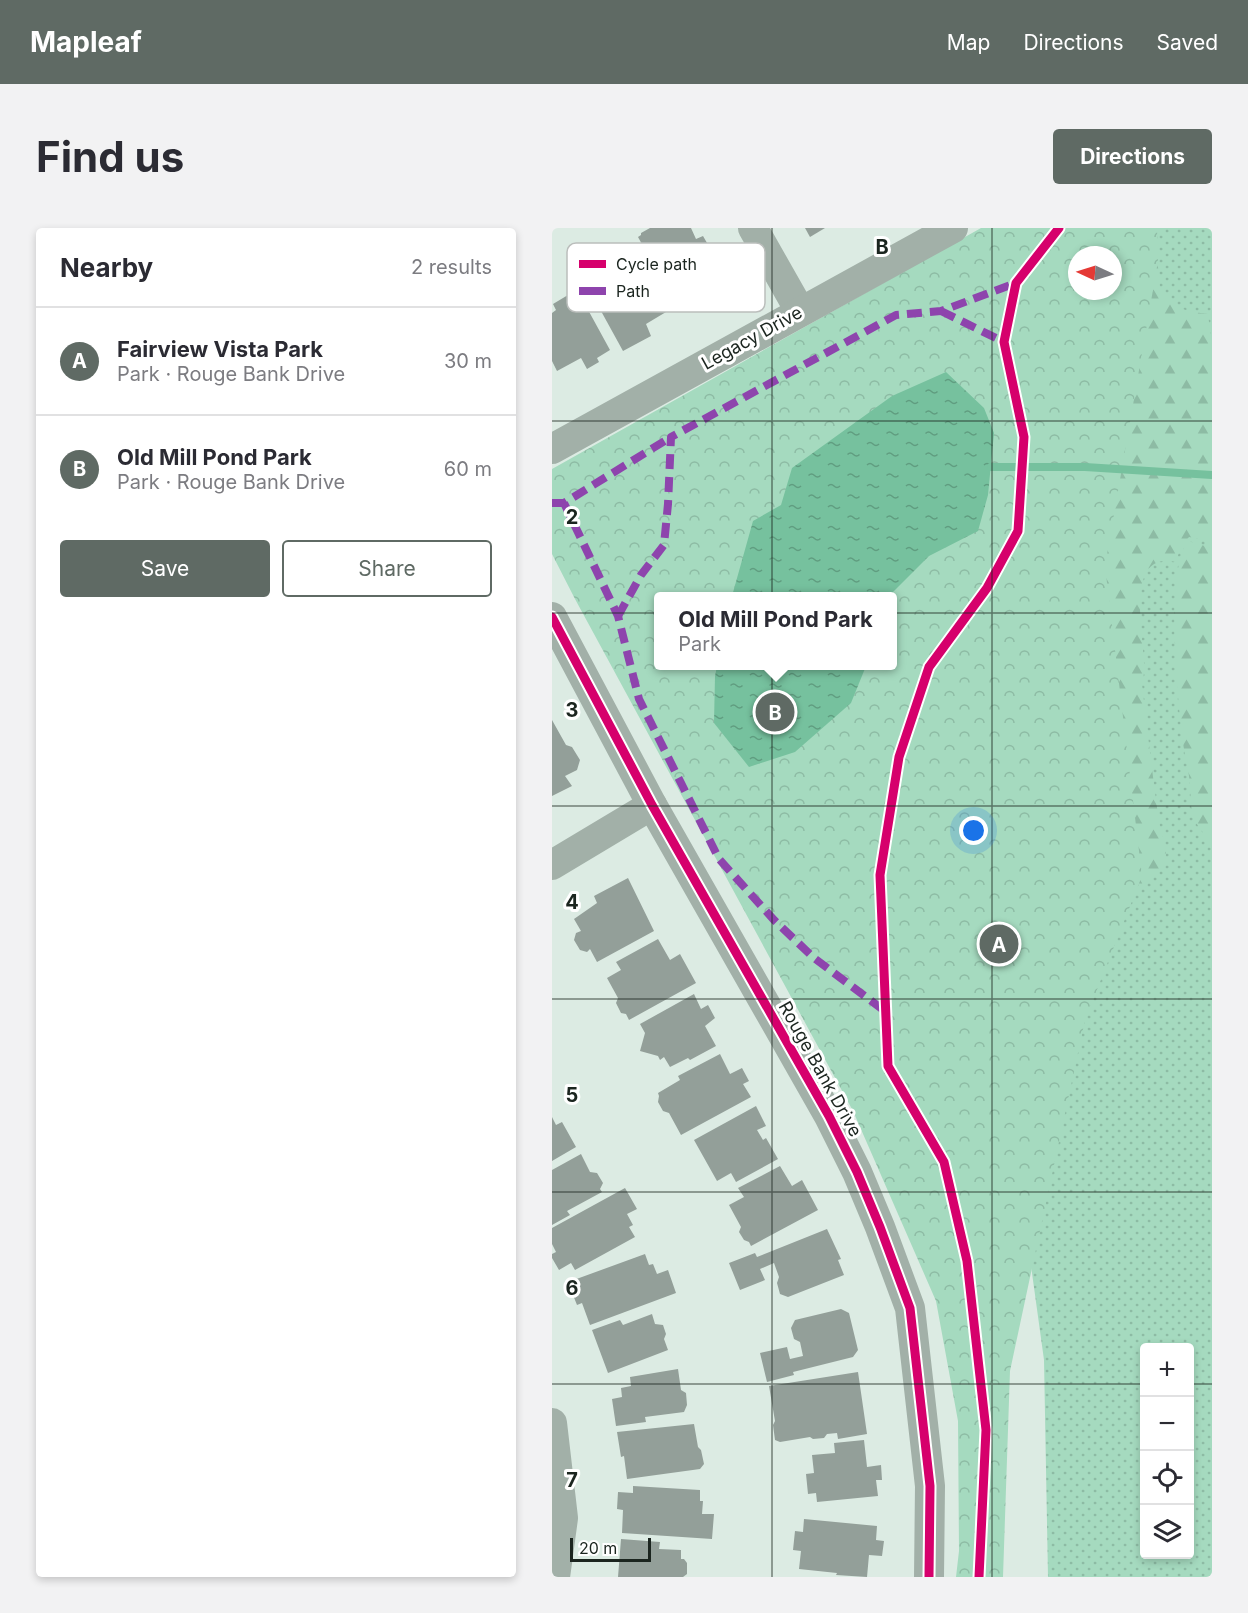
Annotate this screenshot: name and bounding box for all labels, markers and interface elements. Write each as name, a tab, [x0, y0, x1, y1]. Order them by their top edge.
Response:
text: Mapleaf	[30, 25, 142, 59]
text: Map	[947, 30, 990, 55]
text: Directions	[1023, 30, 1124, 55]
text: Saved	[1157, 30, 1218, 55]
button: Directions	[1053, 129, 1212, 184]
text: Find us	[36, 131, 184, 182]
text: B	[875, 235, 889, 259]
legend	[567, 243, 765, 312]
north arrow	[1068, 246, 1122, 300]
text: Nearby	[60, 252, 153, 283]
text: Cycle path	[616, 254, 697, 274]
text: 2 results	[411, 255, 492, 279]
text: Path	[616, 281, 650, 301]
street label: Legacy Drive	[698, 301, 806, 374]
text: Fairview Vista Park	[117, 336, 323, 362]
text: A	[72, 349, 87, 373]
text: 30 m	[444, 349, 492, 373]
text: Park · Rouge Bank Drive	[117, 362, 345, 386]
text: Old Mill Pond Park	[117, 444, 312, 470]
text: B	[73, 457, 86, 481]
text: 60 m	[444, 457, 492, 481]
text: Park · Rouge Bank Drive	[117, 470, 345, 494]
text: 2	[566, 505, 578, 529]
button: Save	[60, 540, 270, 597]
button: Share	[282, 540, 492, 597]
popup	[654, 592, 897, 670]
text: Old Mill Pond Park	[678, 606, 873, 632]
text: Park	[678, 632, 721, 656]
pin: B	[756, 690, 794, 734]
text: 3	[566, 698, 578, 722]
your location	[959, 816, 988, 845]
text: 4	[565, 890, 579, 914]
pin: A	[980, 922, 1018, 966]
street label: Rouge Bank Drive	[775, 997, 866, 1140]
text: 5	[566, 1083, 578, 1107]
text: 6	[566, 1276, 579, 1300]
map controls	[1140, 1343, 1194, 1559]
button: +	[1140, 1343, 1194, 1397]
button: −	[1140, 1397, 1194, 1451]
button: locate	[1140, 1451, 1194, 1505]
text: 7	[566, 1468, 578, 1492]
button: layers	[1140, 1505, 1194, 1559]
scale bar	[570, 1535, 651, 1562]
text: 20 m	[579, 1538, 617, 1558]

